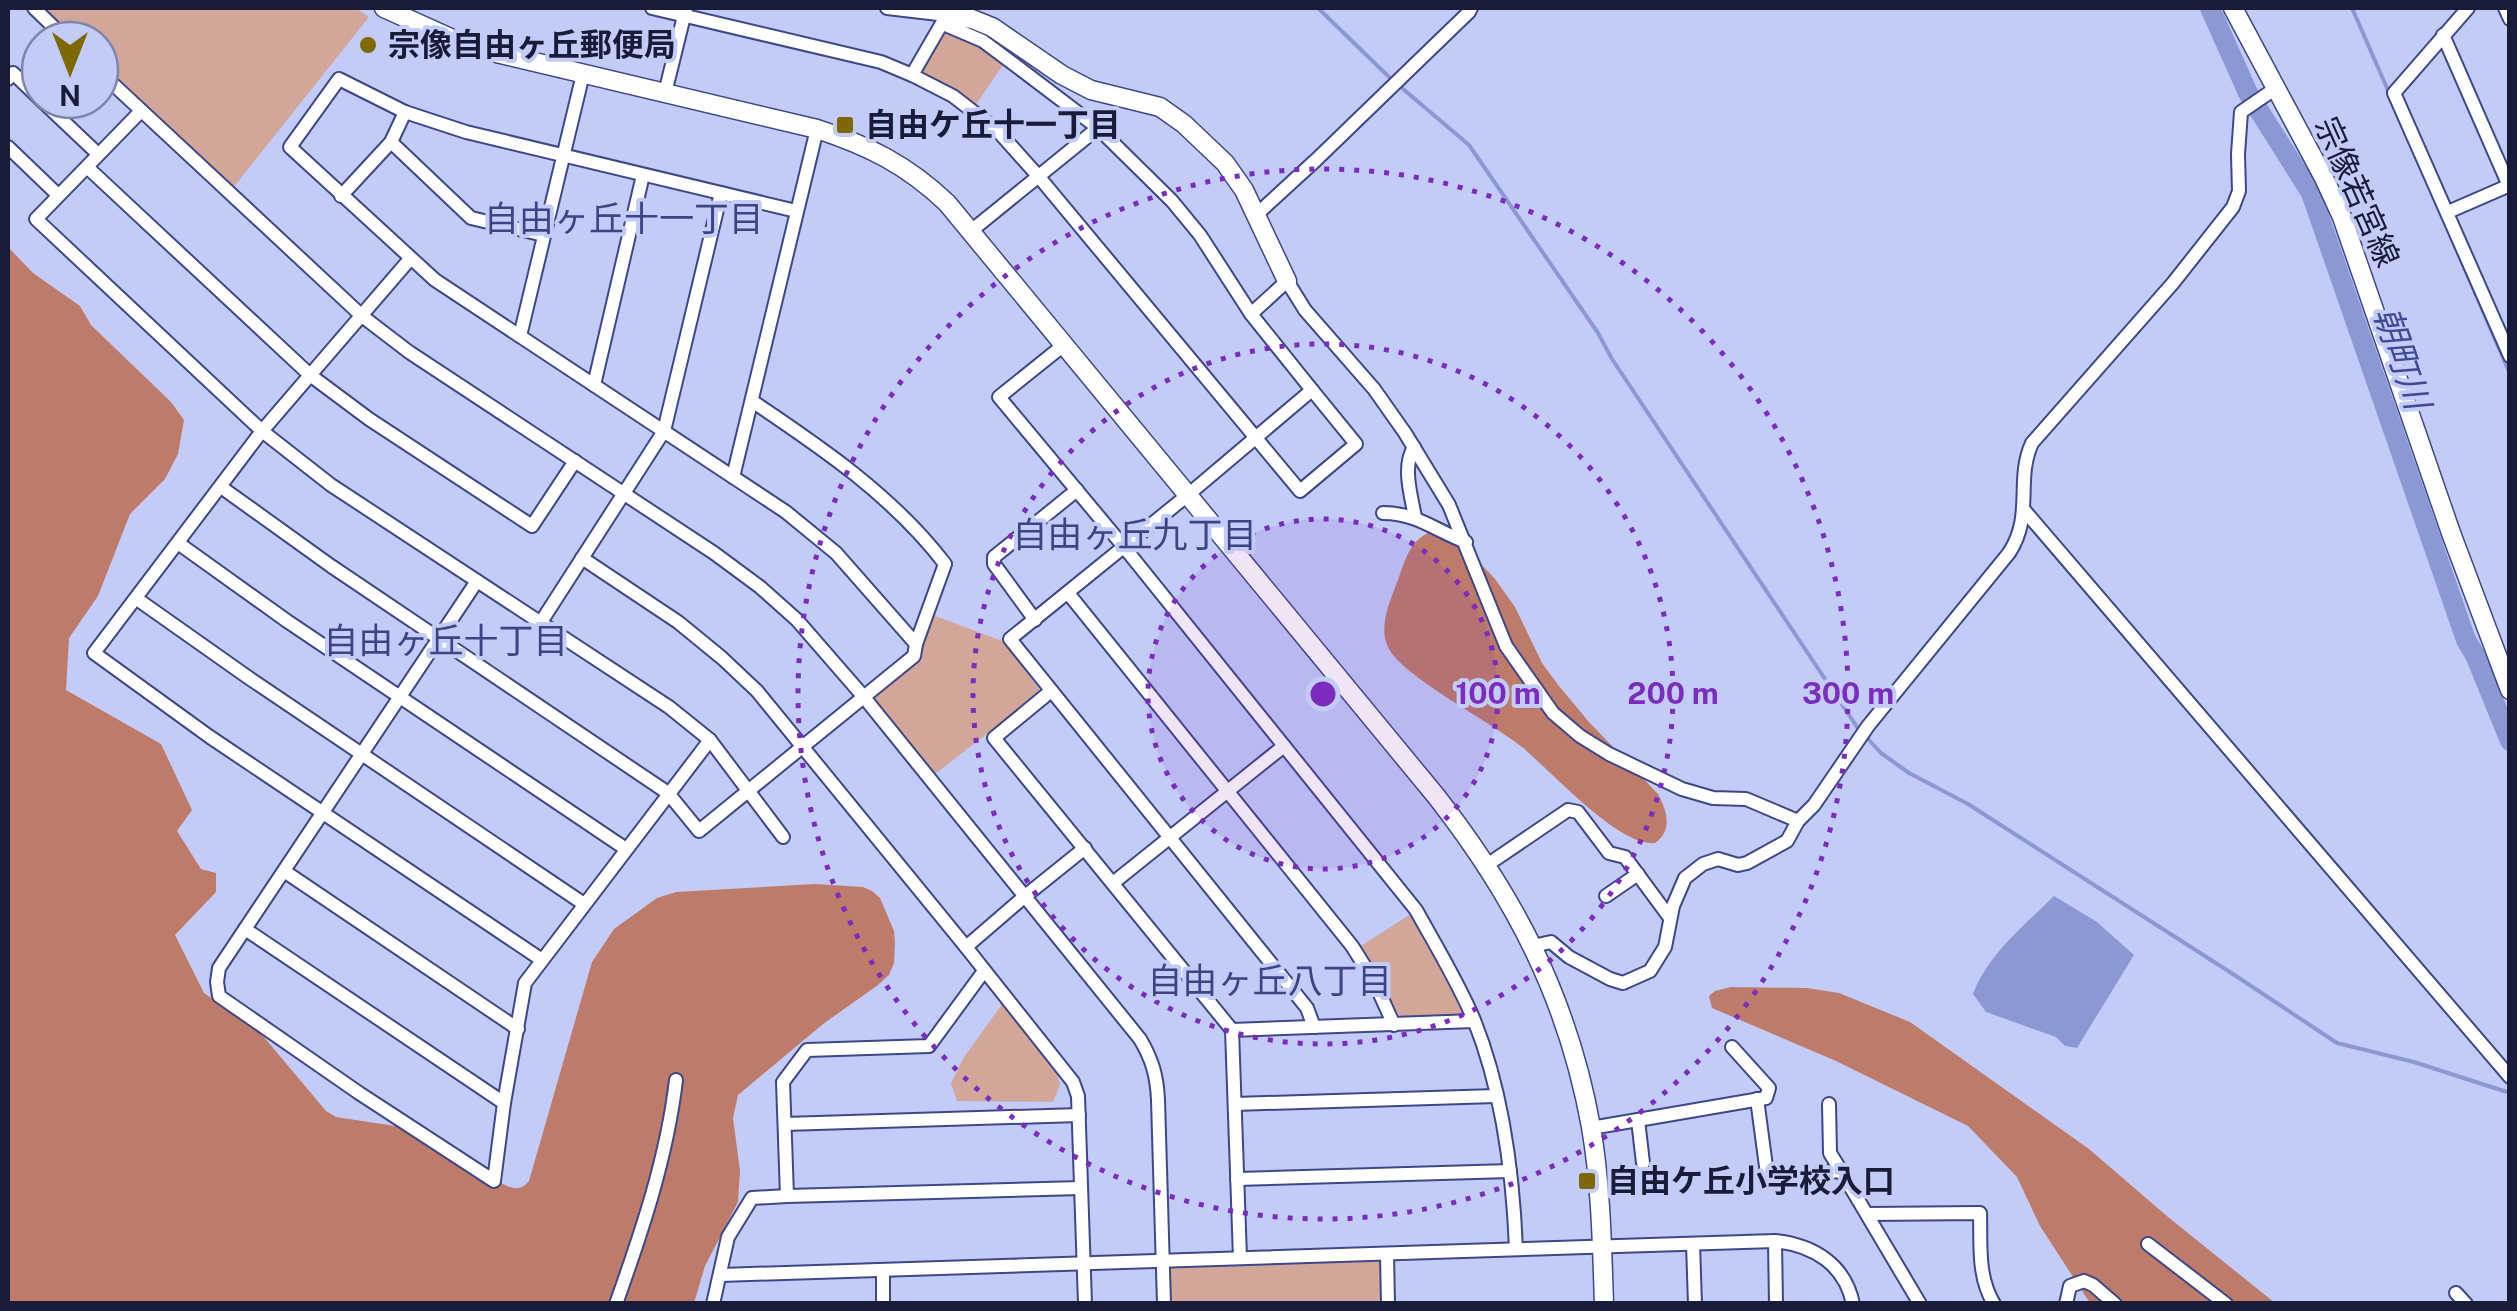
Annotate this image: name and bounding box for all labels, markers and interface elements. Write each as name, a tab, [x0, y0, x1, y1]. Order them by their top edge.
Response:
north arrow	[20, 20, 120, 120]
place label: 宗像自由ヶ丘郵便局	[388, 26, 676, 63]
marker: 宗像自由ヶ丘郵便局	[357, 34, 379, 56]
text: N	[59, 79, 81, 112]
place label: 自由ケ丘十一丁目	[865, 106, 1121, 143]
street label: 宗像若宮線	[2308, 111, 2407, 272]
marker: 自由ケ丘十一丁目	[834, 114, 856, 136]
district label: 自由ヶ丘十一丁目	[484, 198, 764, 239]
water label: 朝町川	[2366, 302, 2440, 418]
district label: 自由ヶ丘九丁目	[1012, 514, 1258, 555]
district label: 自由ヶ丘十丁目	[323, 620, 569, 661]
text: 100 m	[1455, 675, 1541, 711]
text: 200 m	[1627, 675, 1719, 711]
text: 300 m	[1802, 675, 1894, 711]
centre of rings	[1305, 676, 1341, 712]
district label: 自由ヶ丘八丁目	[1147, 960, 1393, 1001]
place label: 自由ケ丘小学校入口	[1607, 1162, 1895, 1199]
marker: 自由ケ丘小学校入口	[1576, 1170, 1598, 1192]

